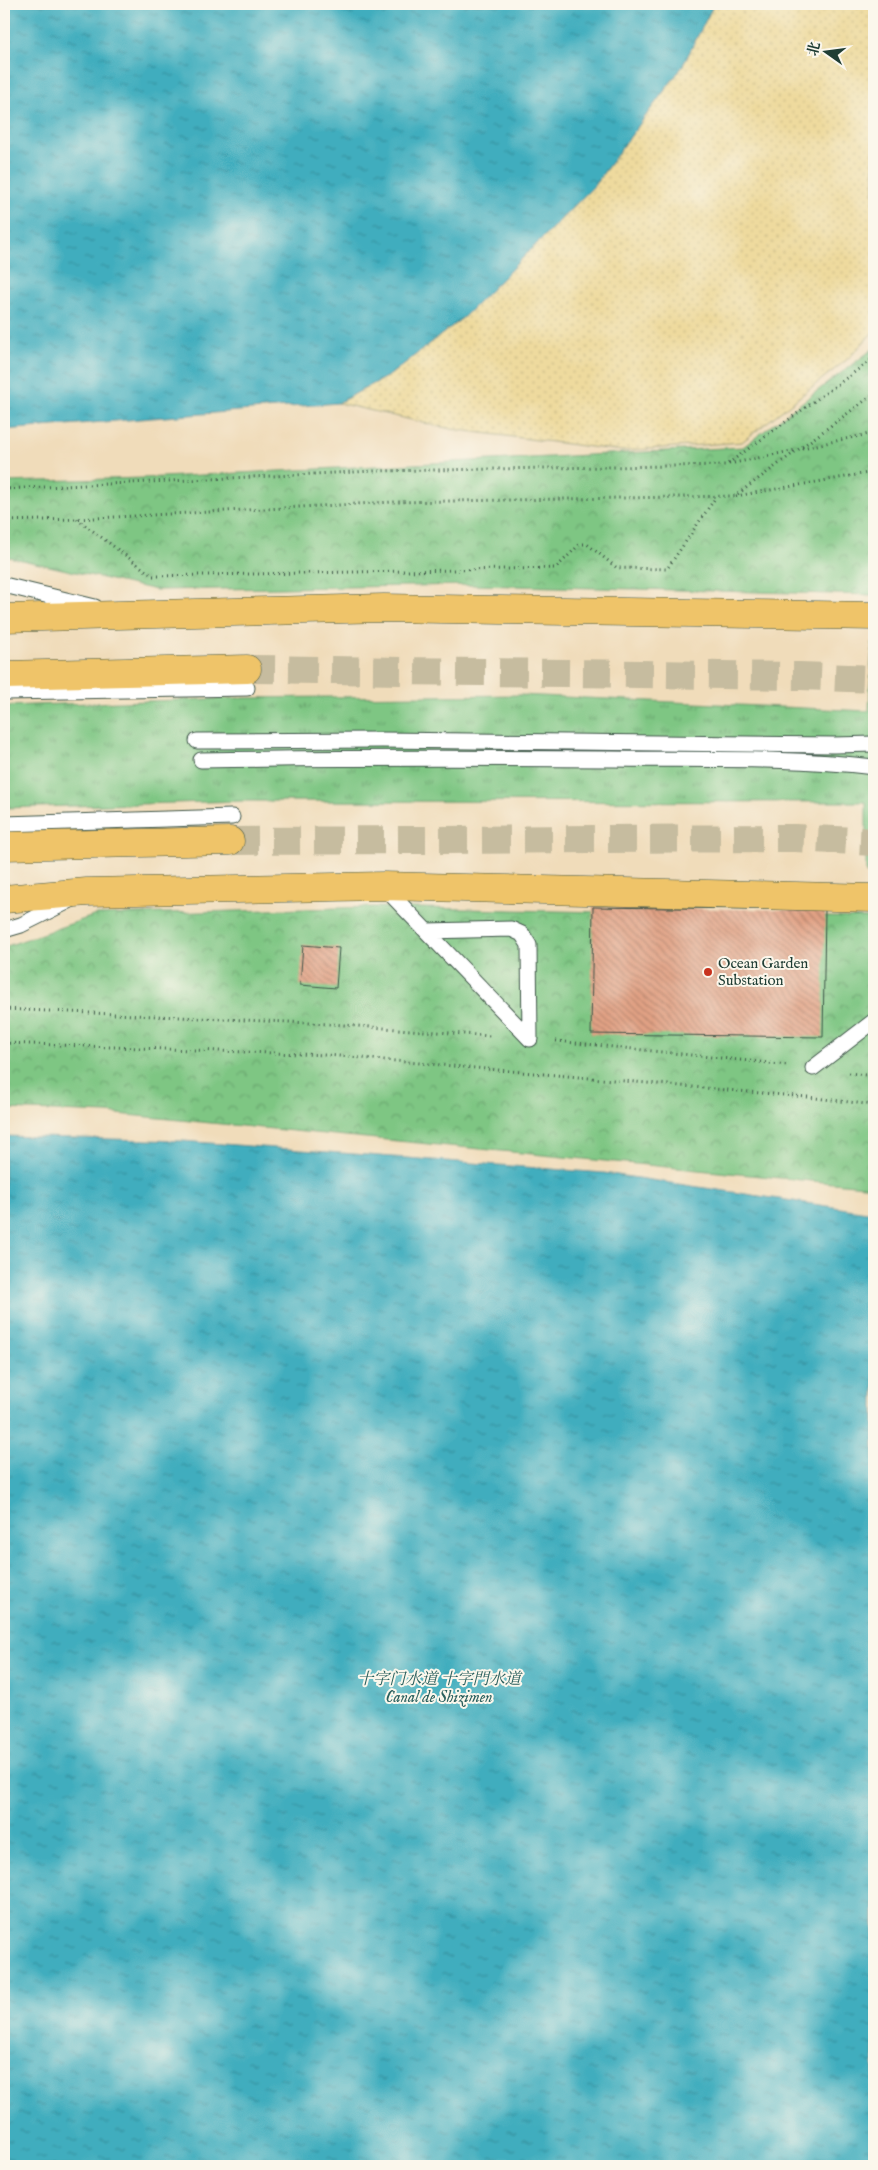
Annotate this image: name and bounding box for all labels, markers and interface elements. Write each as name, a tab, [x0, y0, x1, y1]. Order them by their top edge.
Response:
north arrow	[800, 28, 850, 78]
text: 北	[804, 40, 825, 58]
place label: Ocean Garden Substation	[718, 954, 808, 990]
marker: Ocean Garden Substation	[702, 966, 714, 978]
water label: 十字门水道 十字門水道 Canal de Shizimen	[357, 1670, 523, 1708]

